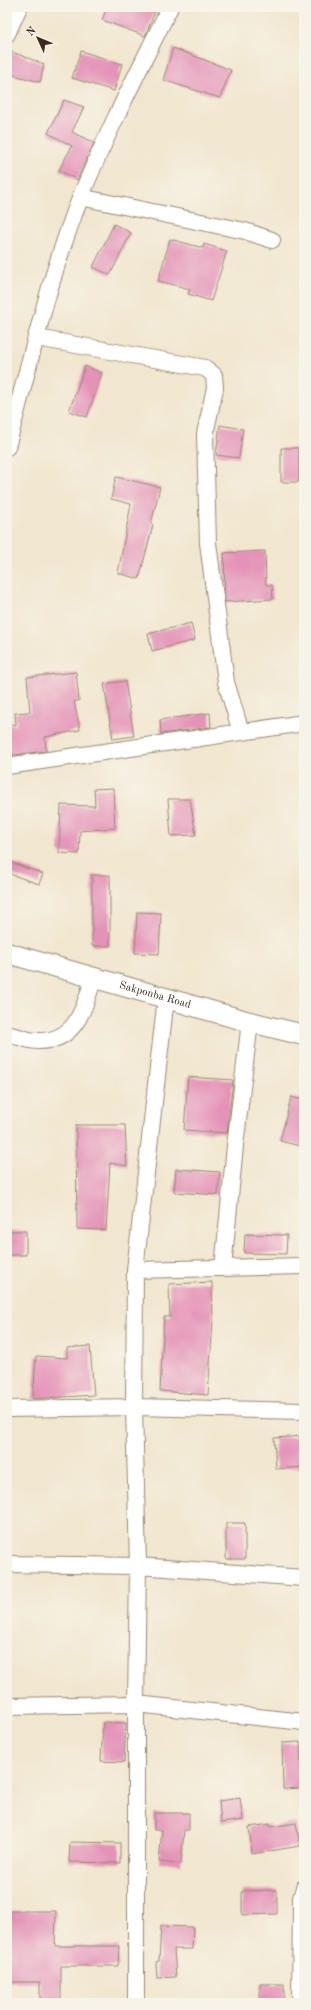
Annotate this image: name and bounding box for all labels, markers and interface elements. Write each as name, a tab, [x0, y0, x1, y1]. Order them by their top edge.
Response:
north arrow	[18, 18, 58, 58]
text: N	[25, 25, 39, 39]
street label: Sakponba Road	[118, 980, 192, 1011]

